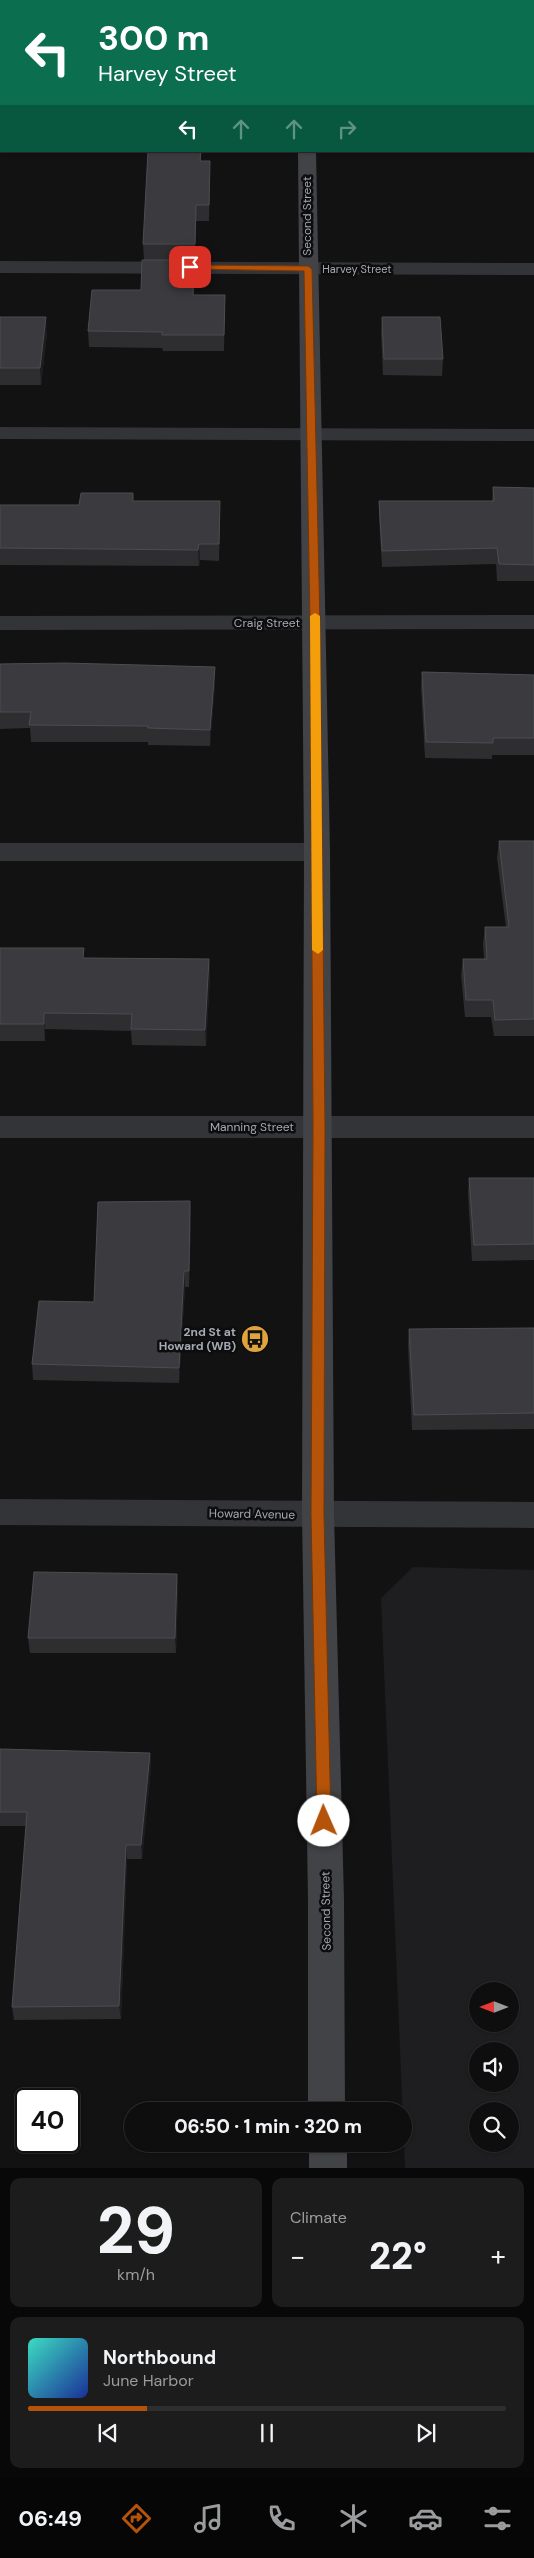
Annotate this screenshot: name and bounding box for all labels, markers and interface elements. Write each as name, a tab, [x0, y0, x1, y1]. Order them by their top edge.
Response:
text: 300 m	[98, 15, 210, 61]
icon: left	[15, 20, 80, 85]
text: Harvey Street	[98, 59, 237, 88]
icon: left	[174, 115, 202, 143]
icon: ahead	[227, 115, 255, 143]
icon: ahead	[280, 115, 308, 143]
icon: right	[333, 115, 361, 143]
street label: Second Street	[299, 176, 315, 256]
pin	[169, 246, 211, 288]
icon: arrive	[176, 253, 204, 281]
street label: Harvey Street	[322, 262, 392, 276]
street label: Craig Street	[234, 615, 300, 631]
street label: Manning Street	[210, 1119, 294, 1135]
place label: 2nd St at Howard (WB)	[159, 1324, 236, 1354]
bus stop icon: 2nd St at Howard (WB)	[240, 1324, 270, 1354]
street label: Howard Avenue	[209, 1505, 295, 1523]
position arrow	[297, 1794, 349, 1846]
street label: Second Street	[317, 1871, 335, 1951]
north arrow	[469, 1982, 519, 2032]
map controls	[469, 1982, 519, 2152]
button: sound	[469, 2042, 519, 2092]
speed limit sign: 40	[15, 2088, 80, 2153]
button: search	[469, 2102, 519, 2152]
text: 06:50 · 1 min · 320 m	[174, 2114, 362, 2139]
text: 29	[97, 2189, 175, 2273]
text: Climate	[290, 2207, 347, 2228]
text: 22°	[369, 2231, 427, 2281]
text: −	[290, 2238, 305, 2275]
text: +	[491, 2238, 506, 2275]
text: km/h	[117, 2264, 155, 2285]
text: Northbound	[103, 2345, 216, 2370]
text: June Harbor	[103, 2370, 194, 2391]
icon: previous	[94, 2419, 122, 2447]
icon: pause	[253, 2419, 281, 2447]
icon: next	[412, 2419, 440, 2447]
icon: directions	[119, 2501, 154, 2536]
icon: music	[191, 2501, 226, 2536]
icon: phone	[264, 2501, 299, 2536]
icon: climate	[336, 2501, 371, 2536]
icon: car	[408, 2501, 443, 2536]
icon: filters	[480, 2501, 515, 2536]
text: 06:49	[19, 2504, 82, 2533]

